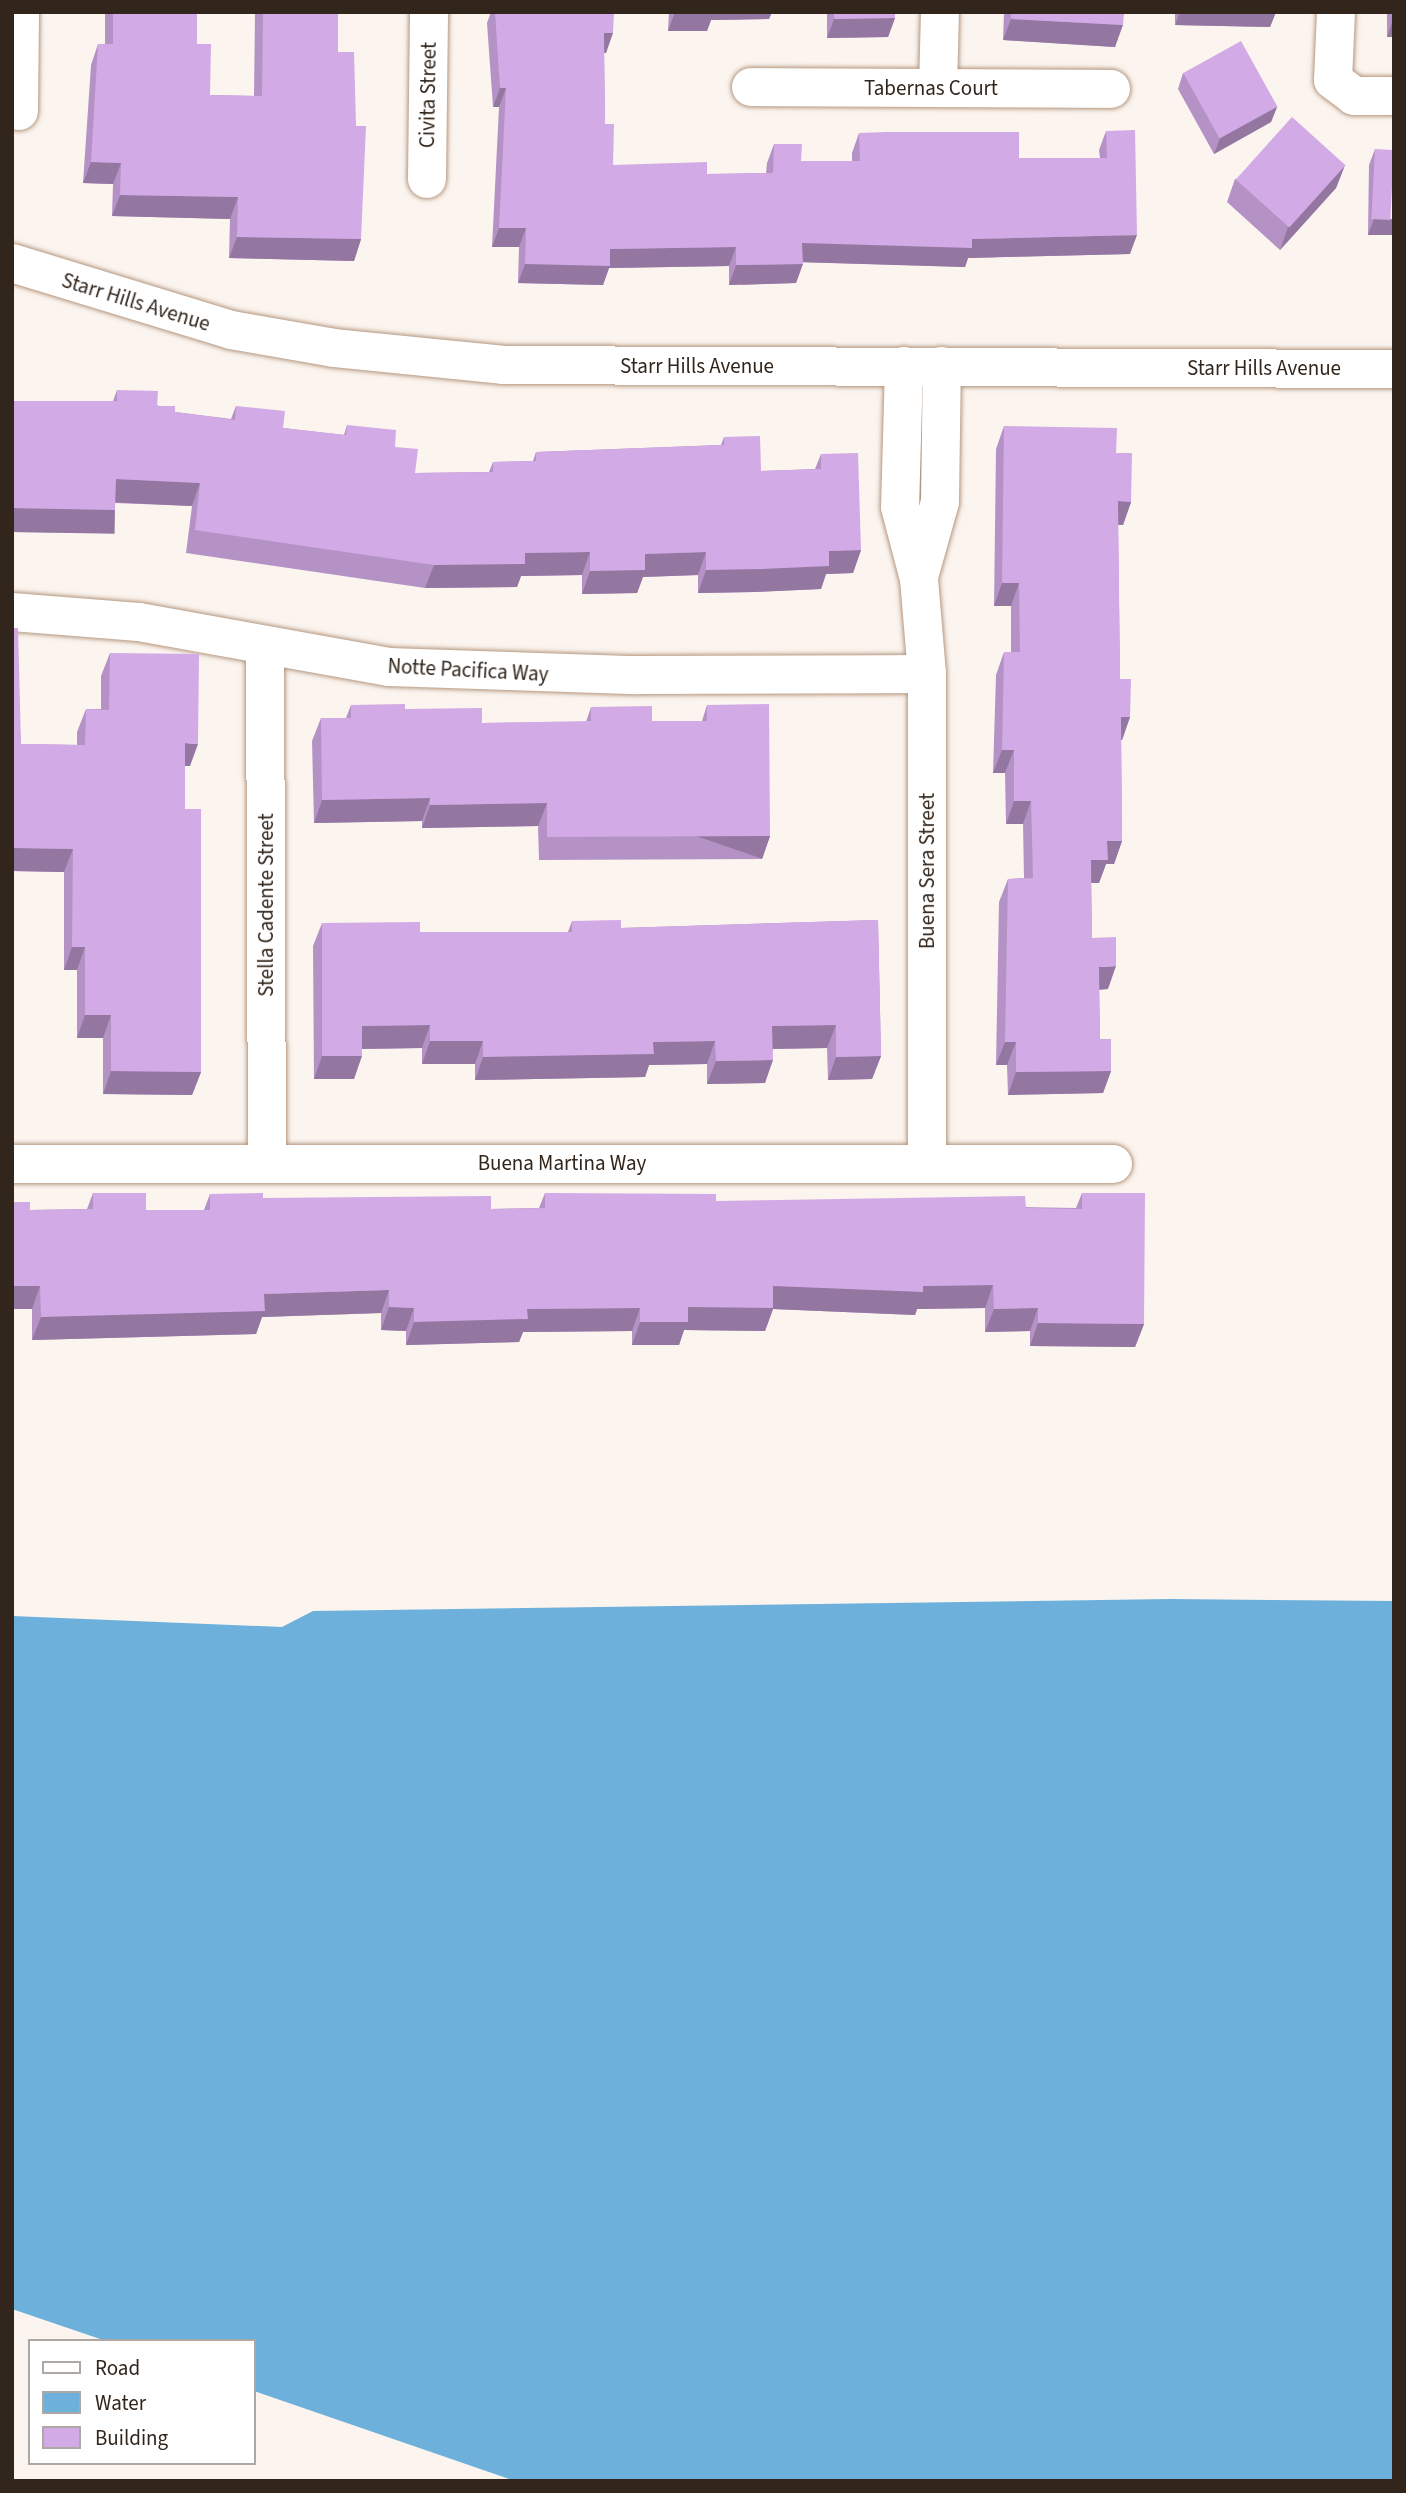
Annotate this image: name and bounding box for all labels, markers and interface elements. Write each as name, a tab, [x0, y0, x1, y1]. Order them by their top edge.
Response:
street label: Civita Street	[414, 42, 442, 148]
street label: Tabernas Court	[864, 75, 998, 101]
street label: Starr Hills Avenue	[59, 267, 213, 337]
street label: Starr Hills Avenue	[620, 353, 774, 379]
street label: Starr Hills Avenue	[1187, 355, 1341, 381]
street label: Notte Pacifica Way	[387, 653, 549, 687]
street label: Buena Sera Street	[914, 793, 940, 949]
street label: Stella Cadente Street	[253, 813, 279, 997]
street label: Buena Martina Way	[478, 1150, 646, 1176]
legend	[28, 2339, 256, 2465]
text: Road	[95, 2353, 140, 2383]
text: Water	[95, 2388, 146, 2418]
text: Building	[95, 2423, 168, 2453]

